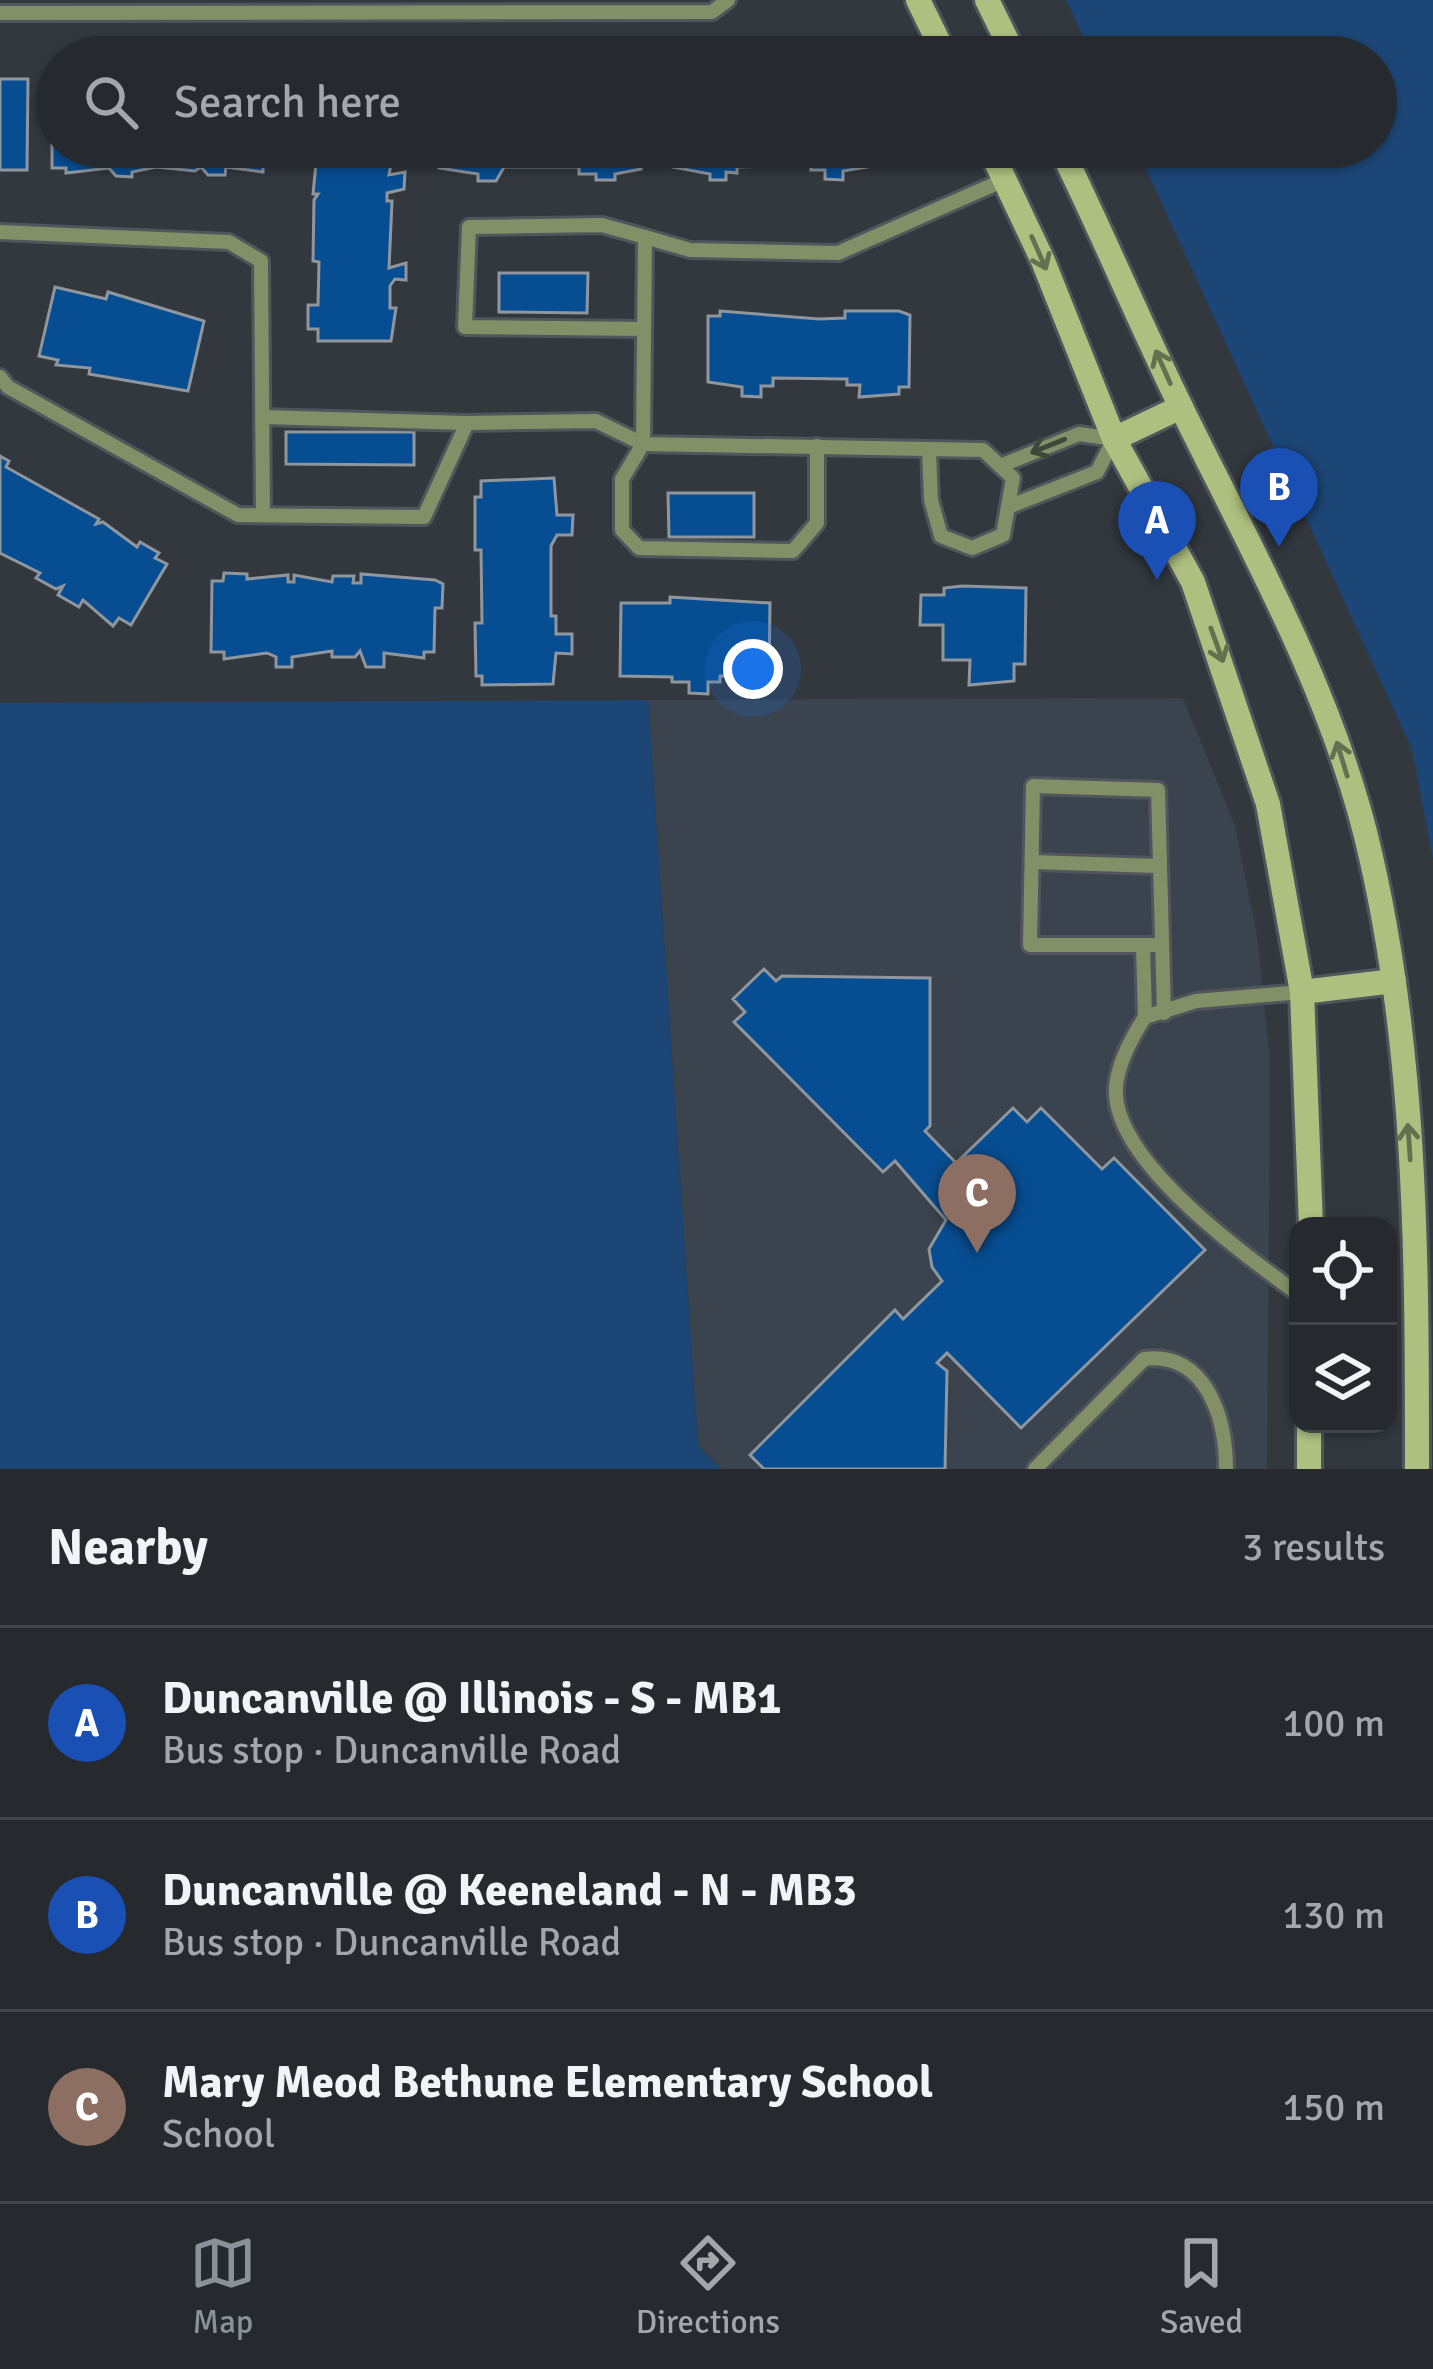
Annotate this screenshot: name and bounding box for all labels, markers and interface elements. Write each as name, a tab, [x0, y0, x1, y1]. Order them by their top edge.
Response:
search box	[36, 36, 1397, 168]
icon: search	[78, 69, 144, 135]
text: Search here	[174, 75, 401, 130]
one-way arrow	[1029, 234, 1051, 270]
one-way arrow	[1151, 350, 1173, 386]
one-way arrow	[1031, 437, 1068, 459]
pin: B	[1240, 448, 1318, 547]
pin: A	[1118, 481, 1196, 580]
one-way arrow	[1207, 626, 1229, 663]
your location	[723, 639, 783, 699]
one-way arrow	[1330, 741, 1352, 779]
one-way arrow	[1398, 1123, 1421, 1162]
pin: C	[938, 1154, 1016, 1253]
map controls	[1289, 1217, 1397, 1433]
button: locate	[1289, 1217, 1397, 1325]
button: layers	[1289, 1325, 1397, 1433]
text: Nearby	[48, 1516, 208, 1579]
text: 3 results	[1242, 1523, 1385, 1571]
text: Duncanville @ Illinois - S - MB1	[162, 1671, 782, 1726]
text: A	[75, 1699, 99, 1747]
text: 100 m	[1282, 1699, 1385, 1747]
text: Bus stop · Duncanville Road	[162, 1726, 621, 1774]
text: Duncanville @ Keeneland - N - MB3	[162, 1863, 857, 1918]
text: B	[75, 1891, 99, 1939]
text: 130 m	[1282, 1891, 1385, 1939]
text: Bus stop · Duncanville Road	[162, 1918, 621, 1966]
text: Mary Meod Bethune Elementary School	[162, 2055, 933, 2110]
text: C	[75, 2083, 99, 2131]
text: 150 m	[1282, 2083, 1385, 2131]
text: School	[162, 2110, 275, 2158]
tab: Map	[190, 2230, 256, 2343]
tab: Directions	[636, 2230, 780, 2343]
tab: Saved	[1160, 2230, 1243, 2343]

